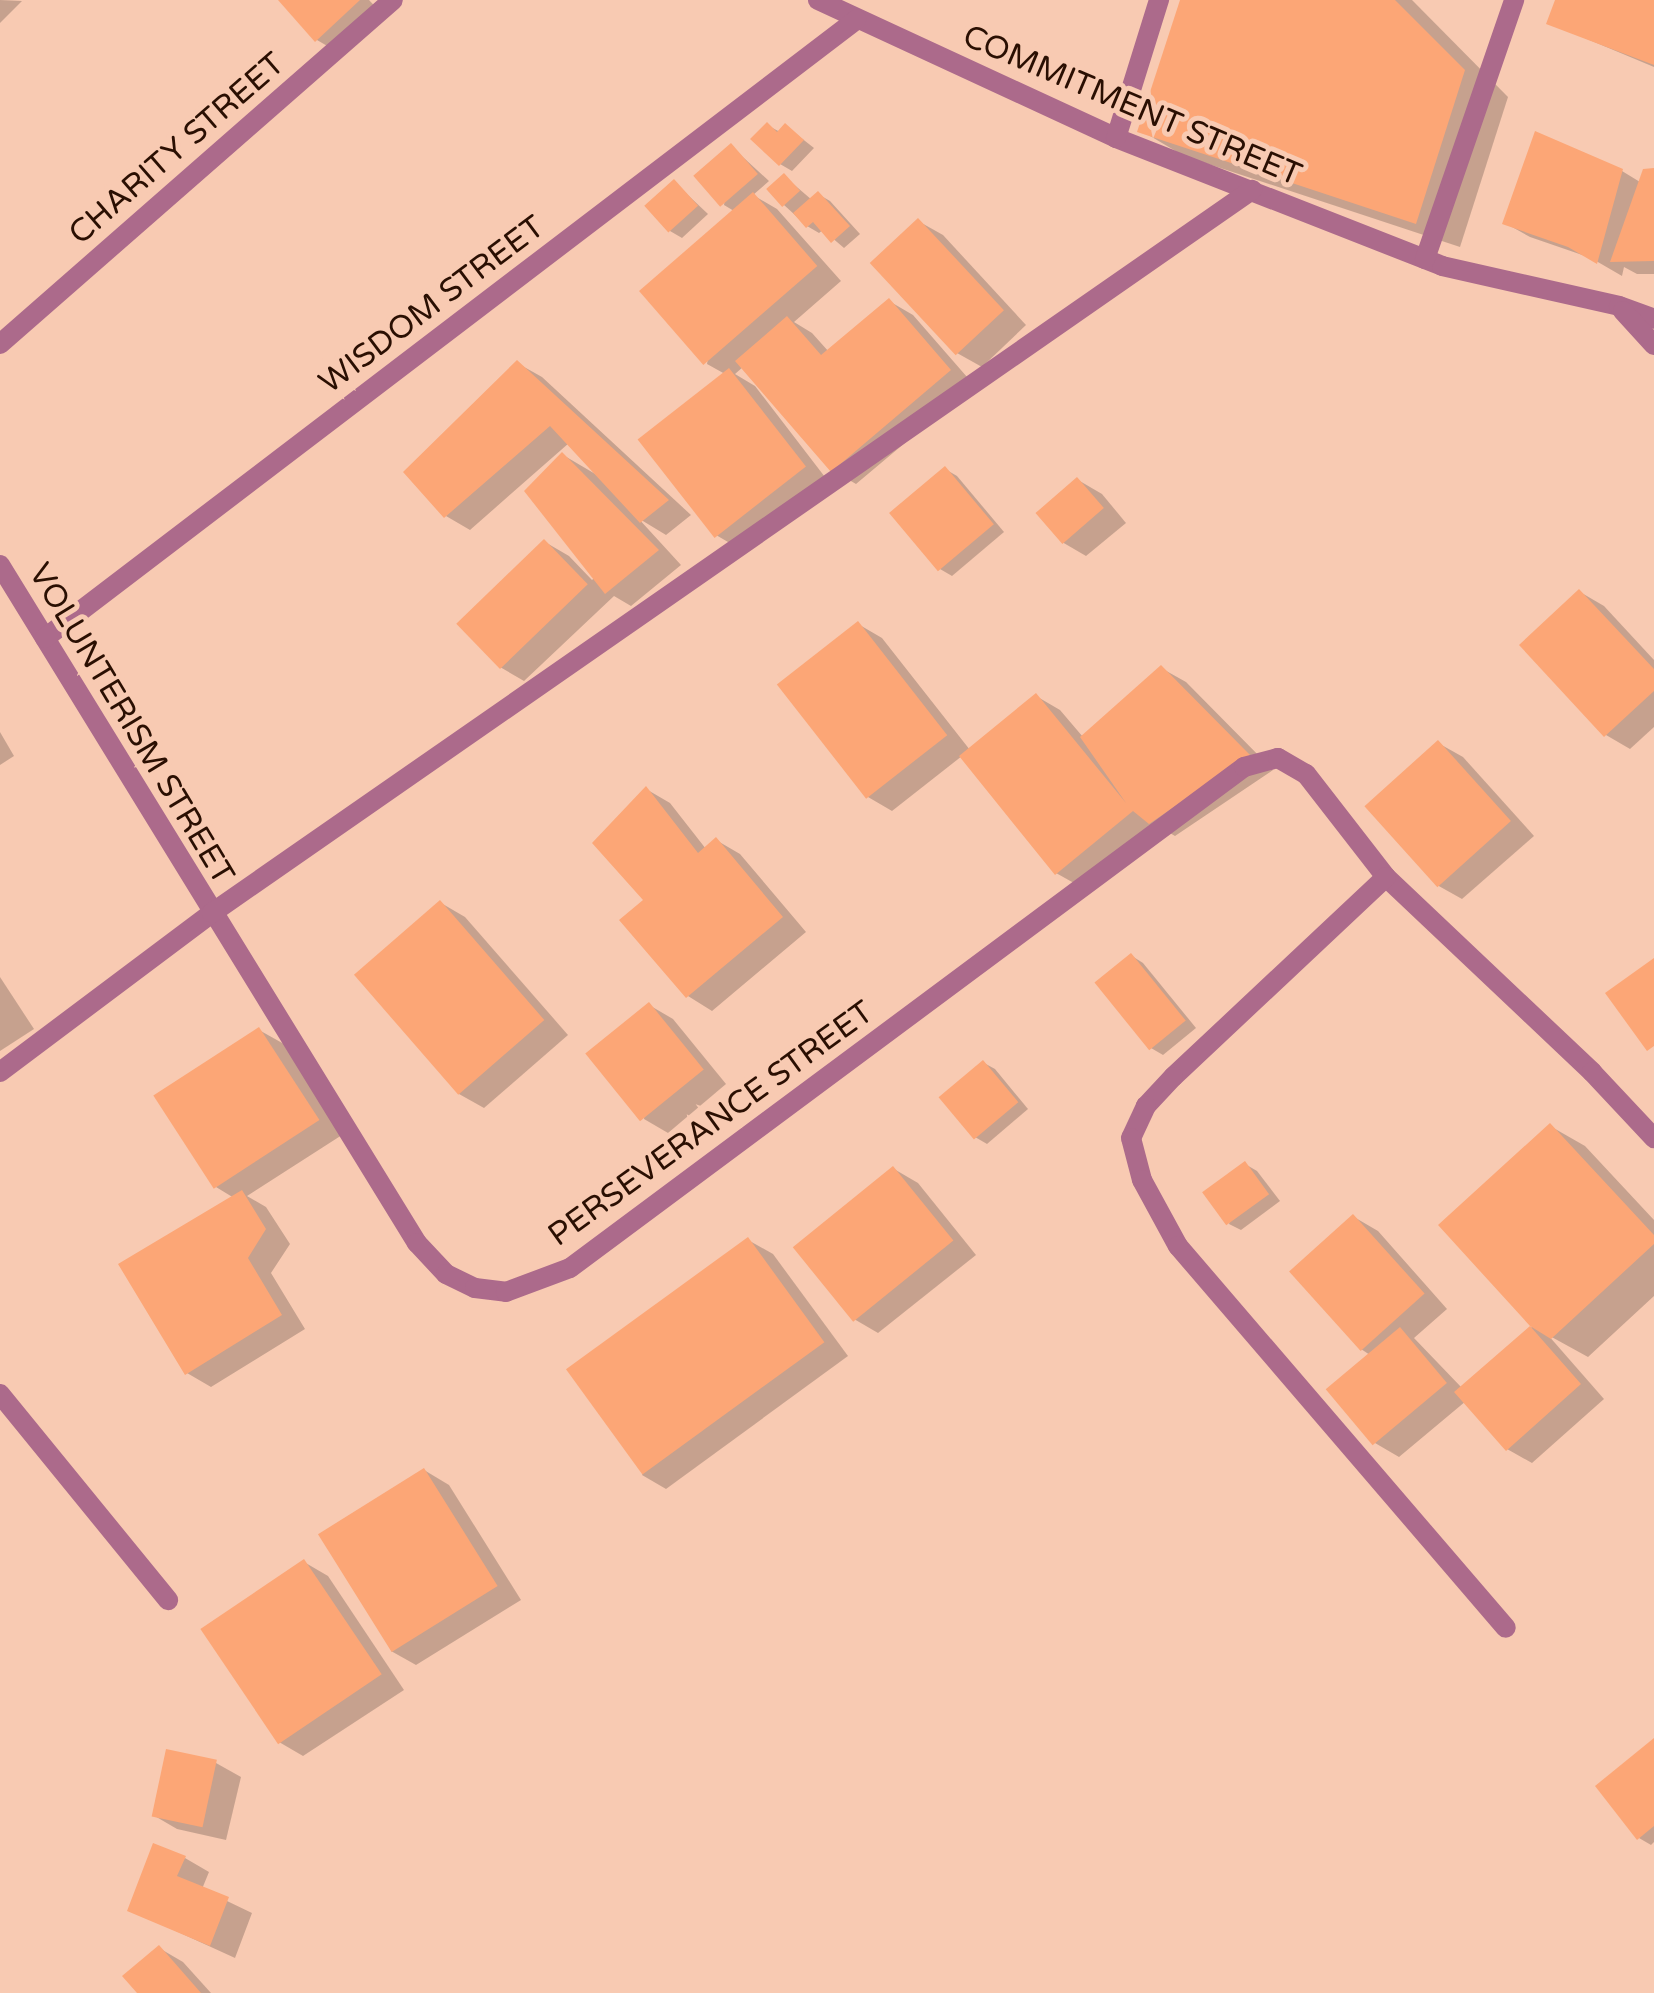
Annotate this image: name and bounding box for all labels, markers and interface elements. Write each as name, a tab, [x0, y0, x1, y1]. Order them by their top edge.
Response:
street label: COMMITMENT STREET	[957, 17, 1307, 195]
street label: CHARITY STREET	[61, 45, 293, 253]
street label: WISDOM STREET	[312, 208, 552, 402]
street label: VOLUNTERISM STREET	[20, 557, 242, 891]
street label: PERSEVERANCE STREET	[541, 993, 881, 1255]

